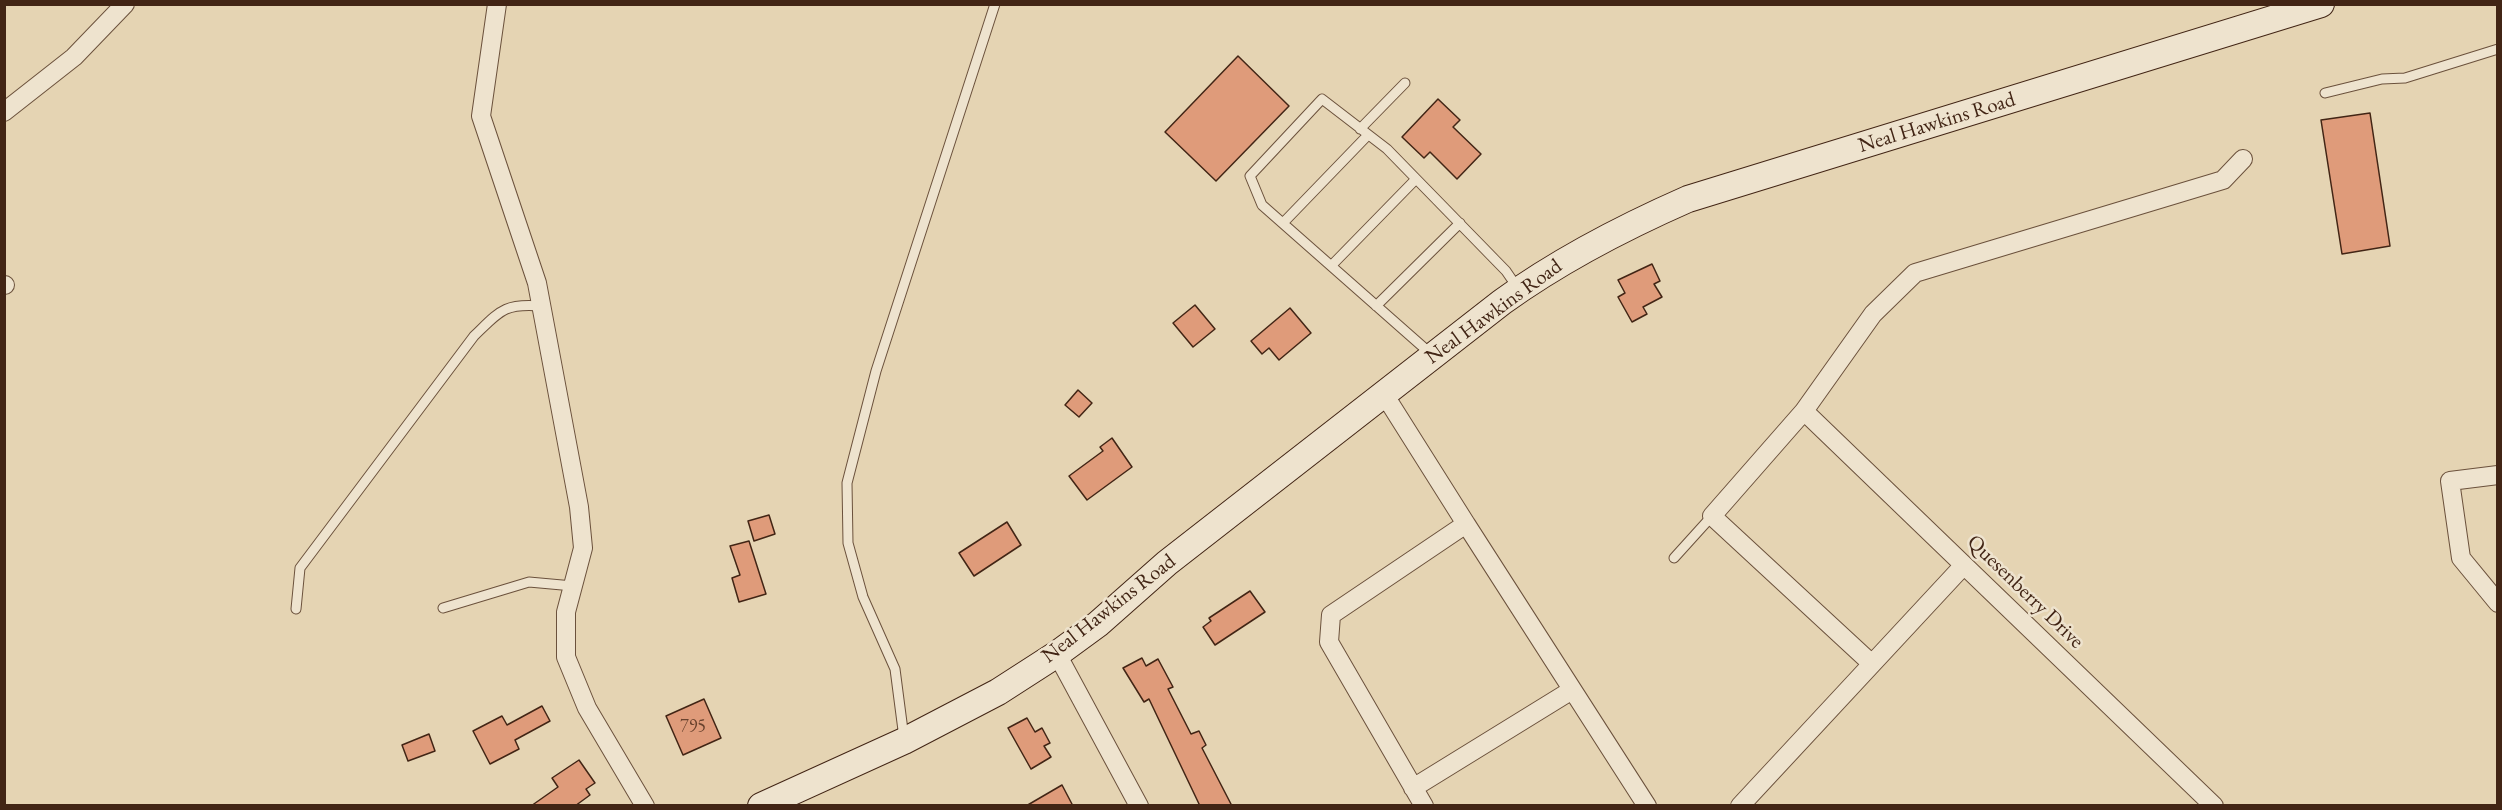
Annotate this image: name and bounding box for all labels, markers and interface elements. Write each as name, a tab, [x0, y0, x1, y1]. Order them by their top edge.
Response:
street label: Neal Hawkins Road	[1855, 87, 2019, 159]
street label: Neal Hawkins Road	[1421, 254, 1567, 370]
street label: Quesenberry Drive	[1961, 530, 2089, 654]
street label: Neal Hawkins Road	[1037, 549, 1181, 669]
house number: 795	[680, 716, 706, 738]

